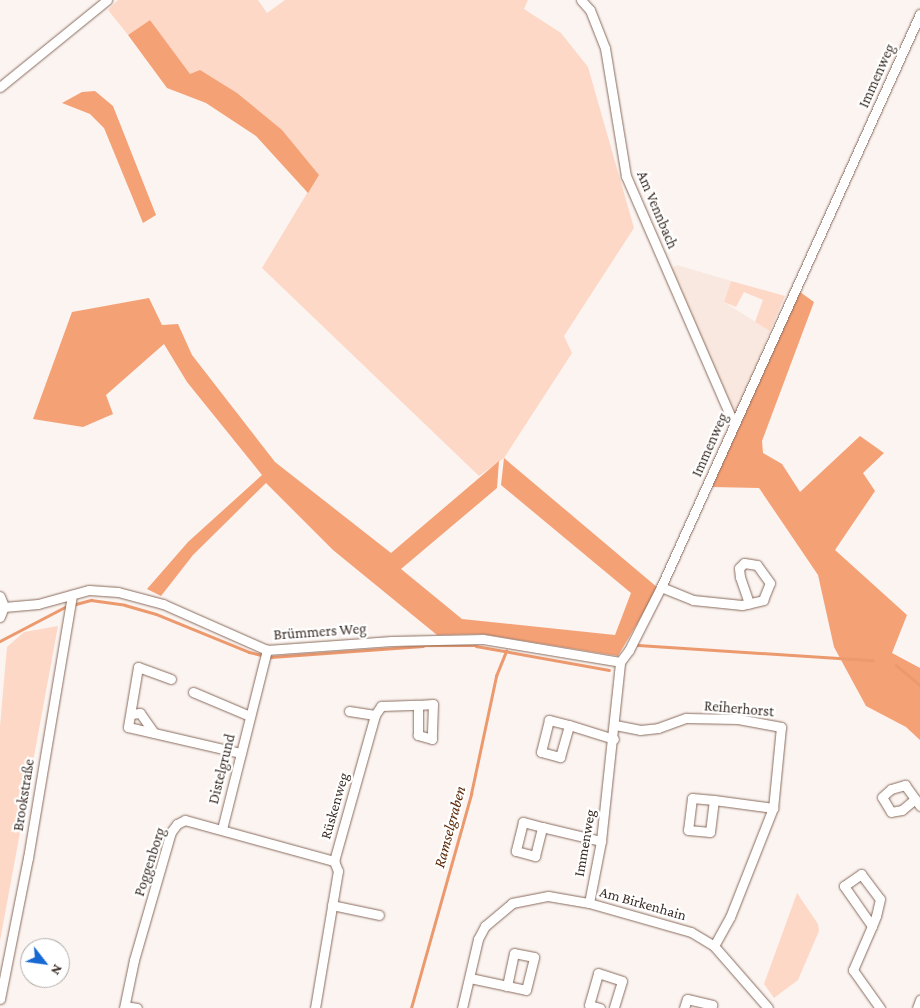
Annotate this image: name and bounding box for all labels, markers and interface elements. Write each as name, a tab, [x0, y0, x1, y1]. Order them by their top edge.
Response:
street label: Immenweg	[855, 41, 899, 111]
street label: Am Vennbach	[633, 168, 681, 252]
street label: Immenweg	[688, 410, 732, 480]
street label: Brümmers Weg	[273, 620, 367, 644]
street label: Reiherhorst	[703, 697, 775, 721]
street label: Distelgrund	[205, 732, 239, 806]
street label: Brookstraße	[9, 758, 39, 832]
street label: Rüskenweg	[317, 771, 353, 841]
water label: Ramselgraben	[430, 784, 470, 870]
street label: Immenweg	[570, 808, 600, 878]
street label: Poggenborg	[130, 825, 170, 899]
street label: Am Birkenhain	[598, 883, 688, 925]
north arrow	[20, 938, 70, 988]
text: N	[48, 962, 66, 978]

